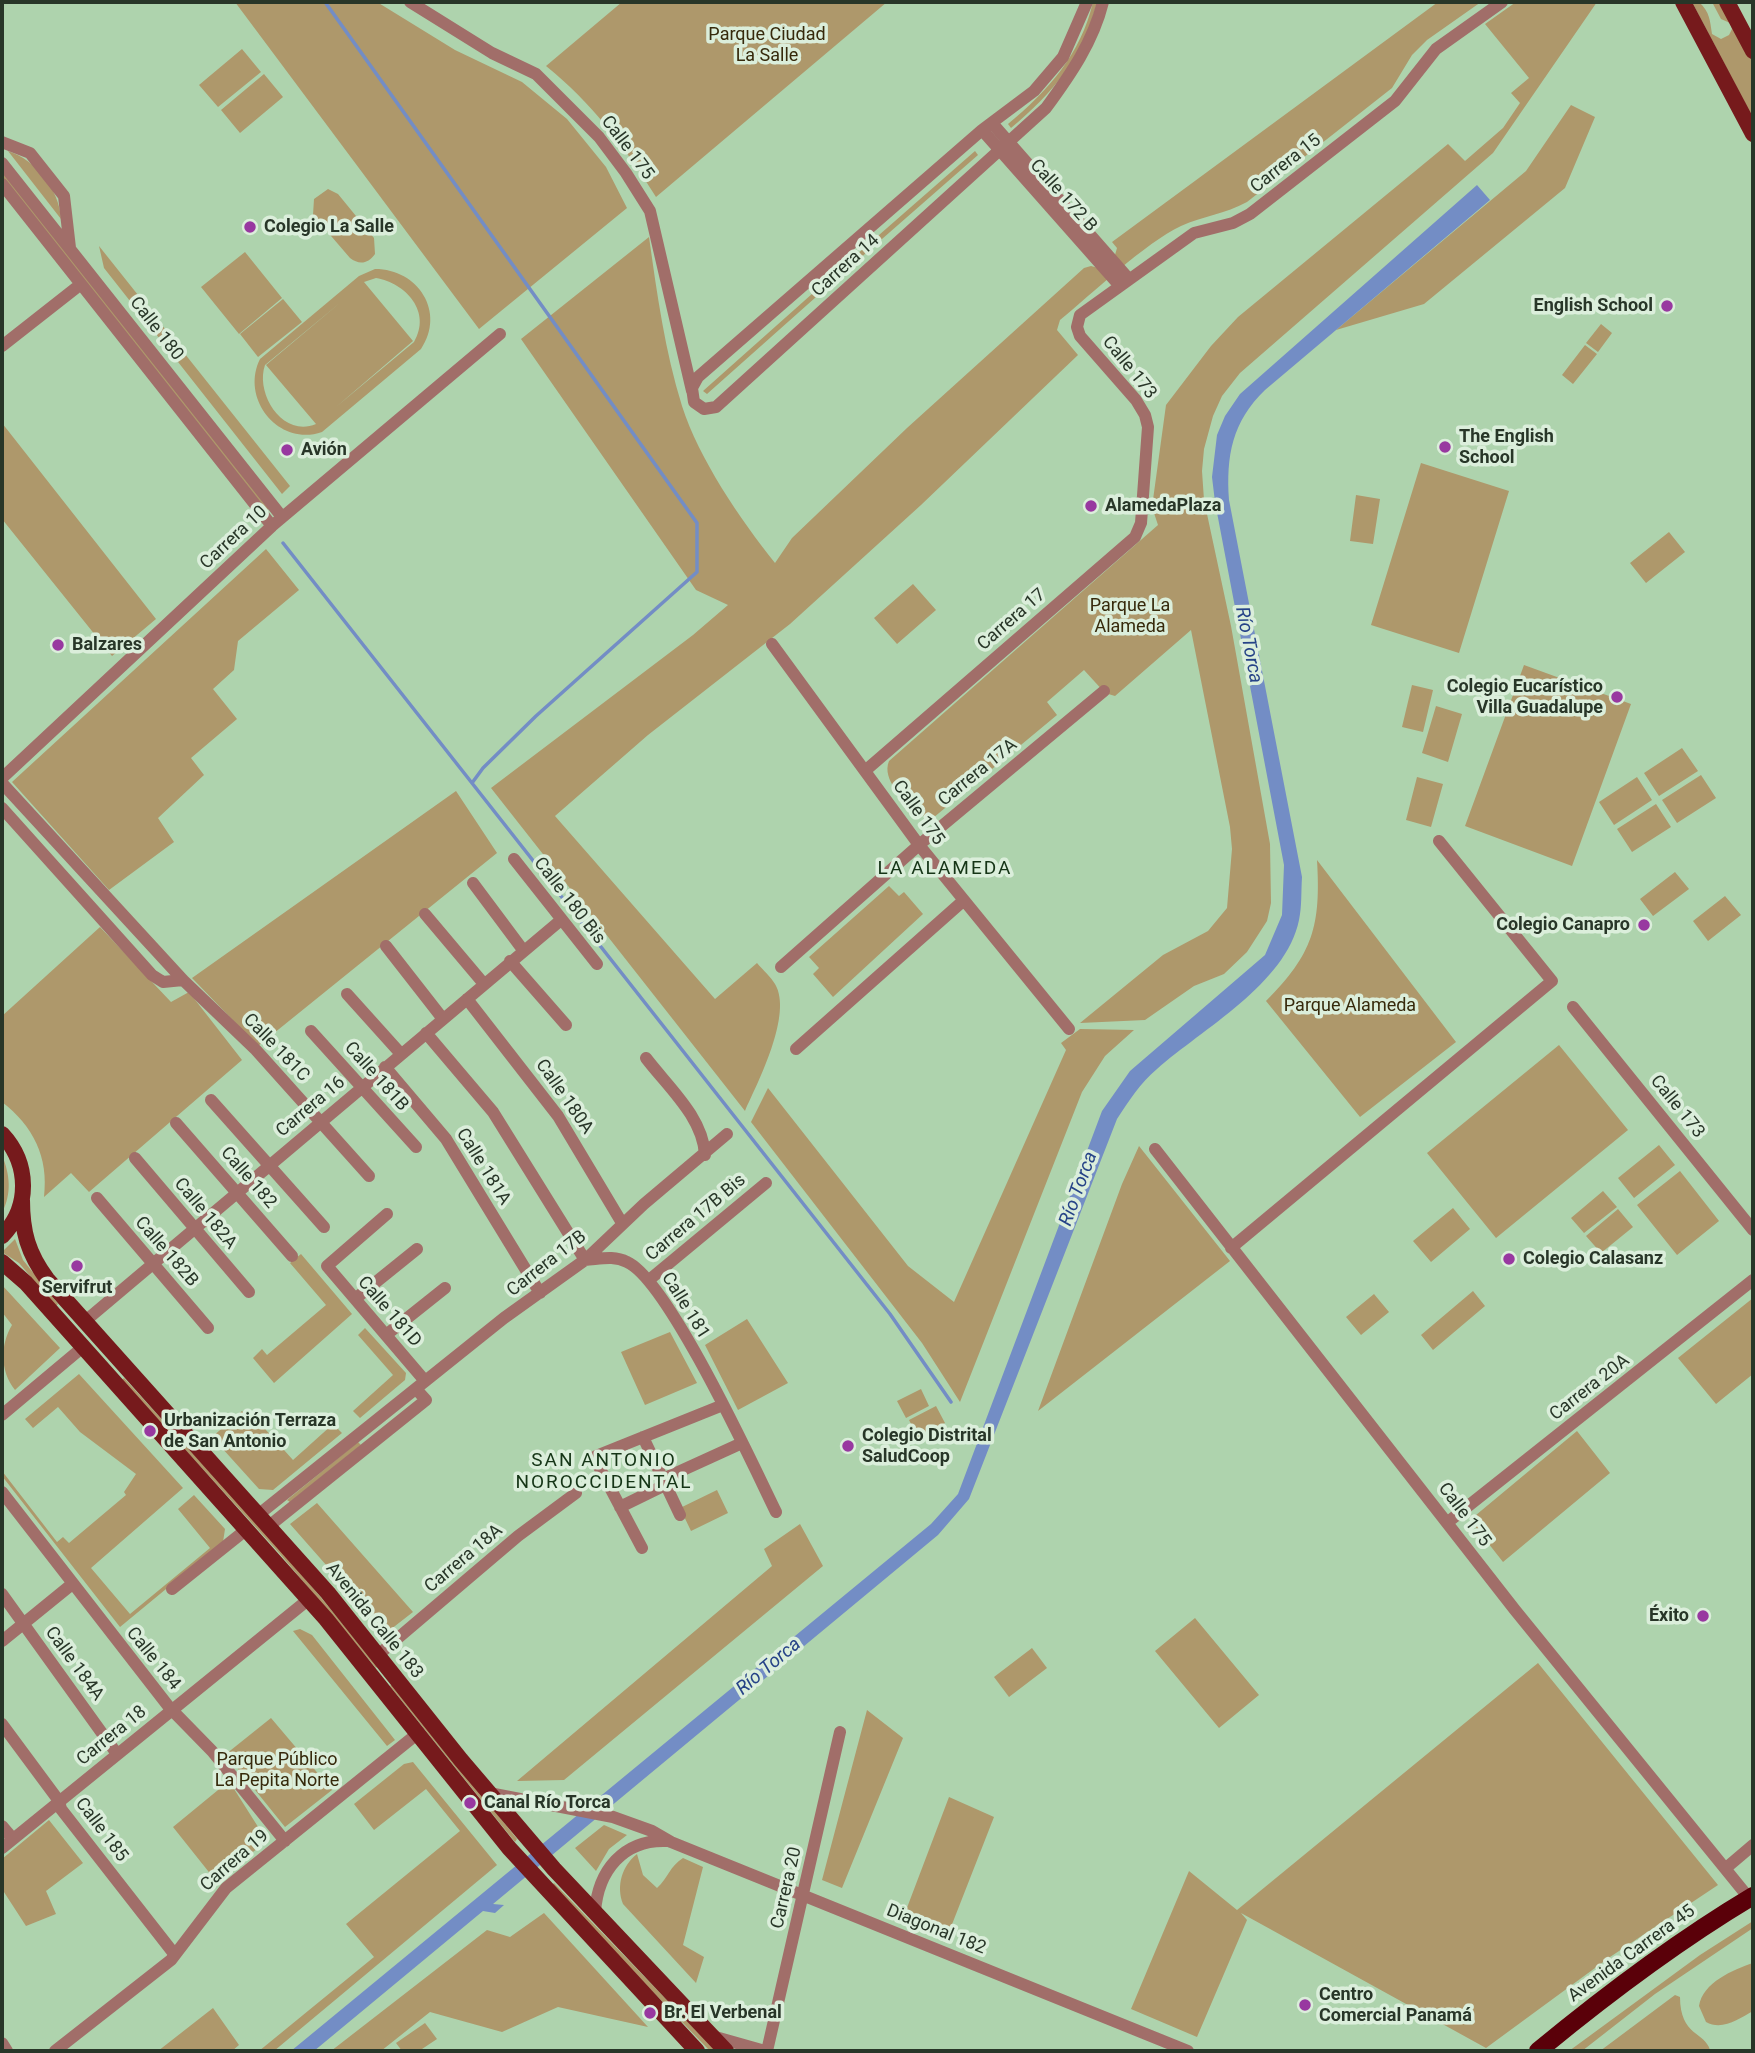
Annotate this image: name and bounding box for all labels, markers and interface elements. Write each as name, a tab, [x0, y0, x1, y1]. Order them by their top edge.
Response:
park label: Parque Ciudad La Salle	[708, 24, 826, 66]
street label: Calle 175	[596, 112, 658, 184]
street label: Carrera 15	[1247, 130, 1325, 198]
street label: Calle 172 B	[1025, 155, 1101, 237]
place label: Colegio La Salle	[264, 216, 394, 238]
marker: Colegio La Salle	[242, 219, 258, 235]
street label: Carrera 14	[808, 230, 884, 302]
street label: Calle 180	[125, 293, 187, 365]
place label: English School	[1534, 295, 1653, 317]
marker: English School	[1659, 298, 1675, 314]
street label: Calle 173	[1097, 332, 1161, 404]
place label: The English School	[1459, 426, 1554, 468]
place label: Avión	[301, 439, 347, 461]
marker: The English School	[1437, 439, 1453, 455]
marker: Avión	[279, 442, 295, 458]
place label: AlamedaPlaza	[1105, 495, 1221, 517]
marker: AlamedaPlaza	[1083, 498, 1099, 514]
street label: Carrera 10	[196, 502, 272, 574]
street label: Carrera 17	[973, 585, 1051, 655]
park label: Parque La Alameda	[1090, 595, 1170, 638]
water label: Río Torca	[1229, 605, 1267, 685]
place label: Balzares	[72, 634, 142, 656]
marker: Balzares	[50, 637, 66, 653]
place label: Colegio Eucarístico Villa Guadalupe	[1447, 676, 1603, 718]
marker: Colegio Eucarístico Villa Guadalupe	[1609, 689, 1625, 705]
street label: Carrera 17A	[934, 735, 1022, 811]
street label: Calle 175	[887, 776, 949, 850]
street label: Calle 180 Bis	[528, 853, 610, 949]
district label: LA ALAMEDA	[879, 858, 1011, 880]
place label: Colegio Canapro	[1496, 914, 1630, 936]
marker: Colegio Canapro	[1636, 917, 1652, 933]
park label: Parque Alameda	[1284, 995, 1416, 1017]
street label: Calle 181C	[238, 1009, 314, 1087]
street label: Calle 181B	[339, 1038, 413, 1116]
street label: Calle 180A	[530, 1055, 598, 1139]
street label: Calle 173	[1645, 1071, 1709, 1143]
street label: Carrera 16	[272, 1072, 350, 1142]
street label: Calle 181A	[451, 1125, 515, 1209]
street label: Calle 182	[215, 1143, 281, 1213]
water label: Río Torca	[1055, 1149, 1103, 1229]
street label: Carrera 17B Bis	[642, 1170, 750, 1266]
street label: Calle 182A	[169, 1174, 241, 1254]
street label: Calle 182B	[130, 1213, 202, 1291]
street label: Carrera 17B	[503, 1226, 591, 1302]
place label: Colegio Calasanz	[1523, 1248, 1663, 1270]
marker: Colegio Calasanz	[1501, 1251, 1517, 1267]
marker: Servifrut	[69, 1258, 85, 1274]
street label: Calle 181	[656, 1269, 714, 1343]
street label: Calle 181D	[352, 1272, 426, 1352]
place label: Servifrut	[42, 1277, 112, 1299]
street label: Carrera 20A	[1546, 1350, 1634, 1426]
place label: Urbanización Terraza de San Antonio	[164, 1410, 336, 1452]
marker: Urbanización Terraza de San Antonio	[142, 1423, 158, 1439]
place label: Colegio Distrital SaludCoop	[862, 1425, 992, 1468]
marker: Colegio Distrital SaludCoop	[840, 1438, 856, 1454]
district label: SAN ANTONIO NOROCCIDENTAL	[517, 1450, 691, 1494]
street label: Calle 175	[1433, 1479, 1495, 1551]
street label: Carrera 18A	[421, 1520, 507, 1598]
street label: Avenida Calle 183	[321, 1559, 427, 1683]
place label: Éxito	[1649, 1605, 1689, 1627]
marker: Éxito	[1695, 1608, 1711, 1624]
street label: Calle 184A	[40, 1623, 108, 1705]
street label: Calle 184	[121, 1623, 185, 1695]
water label: Río Torca	[732, 1633, 806, 1701]
street label: Carrera 18	[73, 1701, 151, 1771]
park label: Parque Público La Pepita Norte	[215, 1749, 339, 1792]
place label: Canal Río Torca	[484, 1792, 611, 1814]
street label: Calle 185	[70, 1794, 132, 1866]
marker: Canal Río Torca	[462, 1795, 478, 1811]
street label: Carrera 19	[196, 1826, 274, 1896]
street label: Carrera 20	[767, 1845, 807, 1931]
street label: Diagonal 182	[883, 1900, 989, 1960]
street label: Avenida Carrera 45	[1564, 1901, 1700, 2007]
place label: Centro Comercial Panamá	[1319, 1984, 1472, 2026]
marker: Centro Comercial Panamá	[1297, 1997, 1313, 2013]
place label: Br. El Verbenal	[664, 2002, 782, 2024]
marker: Br. El Verbenal	[642, 2005, 658, 2021]

